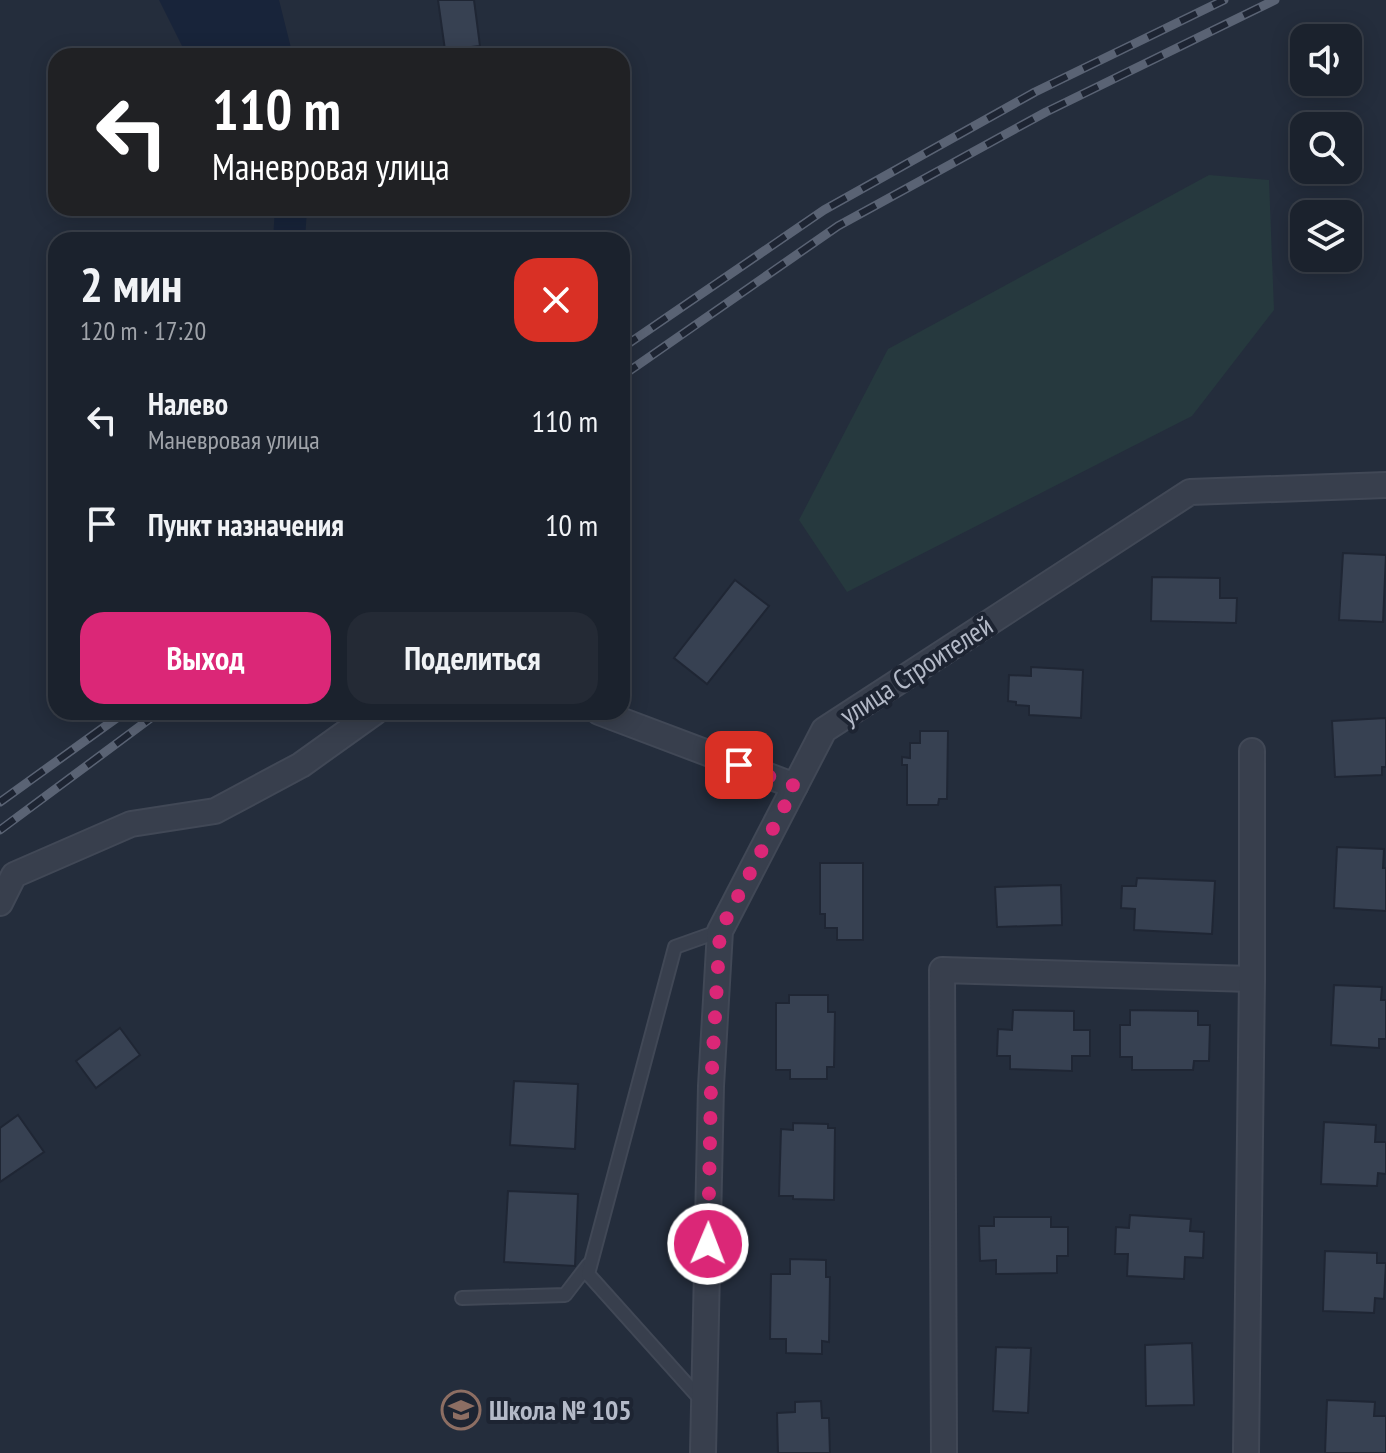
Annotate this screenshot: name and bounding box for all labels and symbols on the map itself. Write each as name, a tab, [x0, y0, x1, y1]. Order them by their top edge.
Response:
street label: улица Строителей	[832, 606, 999, 733]
pin	[705, 731, 773, 799]
position arrow	[666, 1202, 750, 1286]
school or university icon: Школа № 105	[440, 1389, 482, 1431]
place label: Школа № 105	[489, 1391, 632, 1428]

